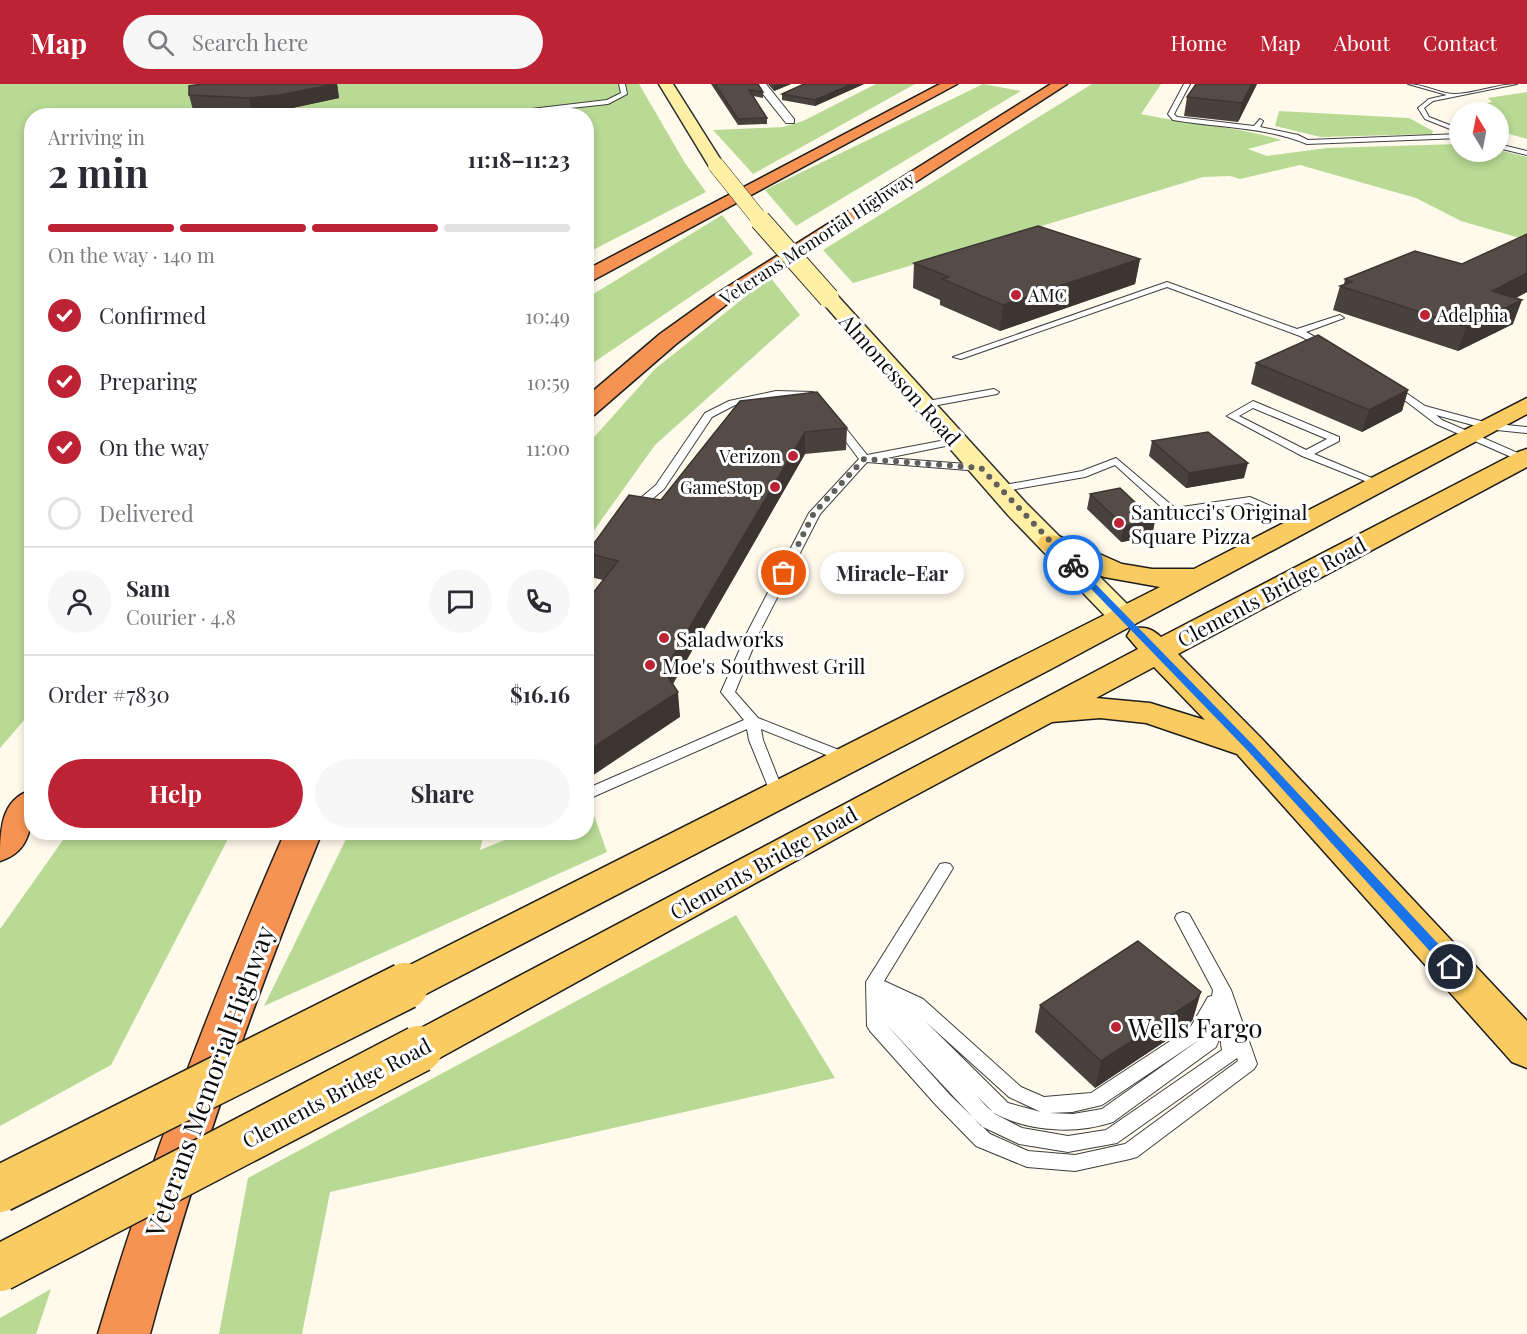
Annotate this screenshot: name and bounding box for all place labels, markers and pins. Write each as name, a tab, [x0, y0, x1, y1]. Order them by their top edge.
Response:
place label: AMC	[1027, 283, 1067, 307]
marker: AMC	[1009, 288, 1023, 302]
place label: Adelphia	[1436, 303, 1508, 327]
marker: Adelphia	[1418, 308, 1432, 322]
place label: Verizon	[718, 444, 781, 468]
marker: Verizon	[786, 449, 800, 463]
place label: GameStop	[680, 475, 763, 499]
marker: GameStop	[768, 480, 782, 494]
place label: Santucci's Original Square Pizza	[1131, 497, 1307, 549]
marker: Santucci's Original Square Pizza	[1112, 516, 1126, 530]
pin	[758, 547, 809, 598]
callout: Miracle-Ear	[820, 552, 964, 594]
place label: Saladworks	[676, 624, 784, 652]
marker: Saladworks	[657, 631, 671, 645]
place label: Moe's Southwest Grill	[662, 651, 866, 679]
marker: Moe's Southwest Grill	[643, 658, 657, 672]
pin	[1425, 941, 1476, 992]
place label: Wells Fargo	[1127, 1010, 1263, 1045]
marker: Wells Fargo	[1109, 1020, 1123, 1034]

